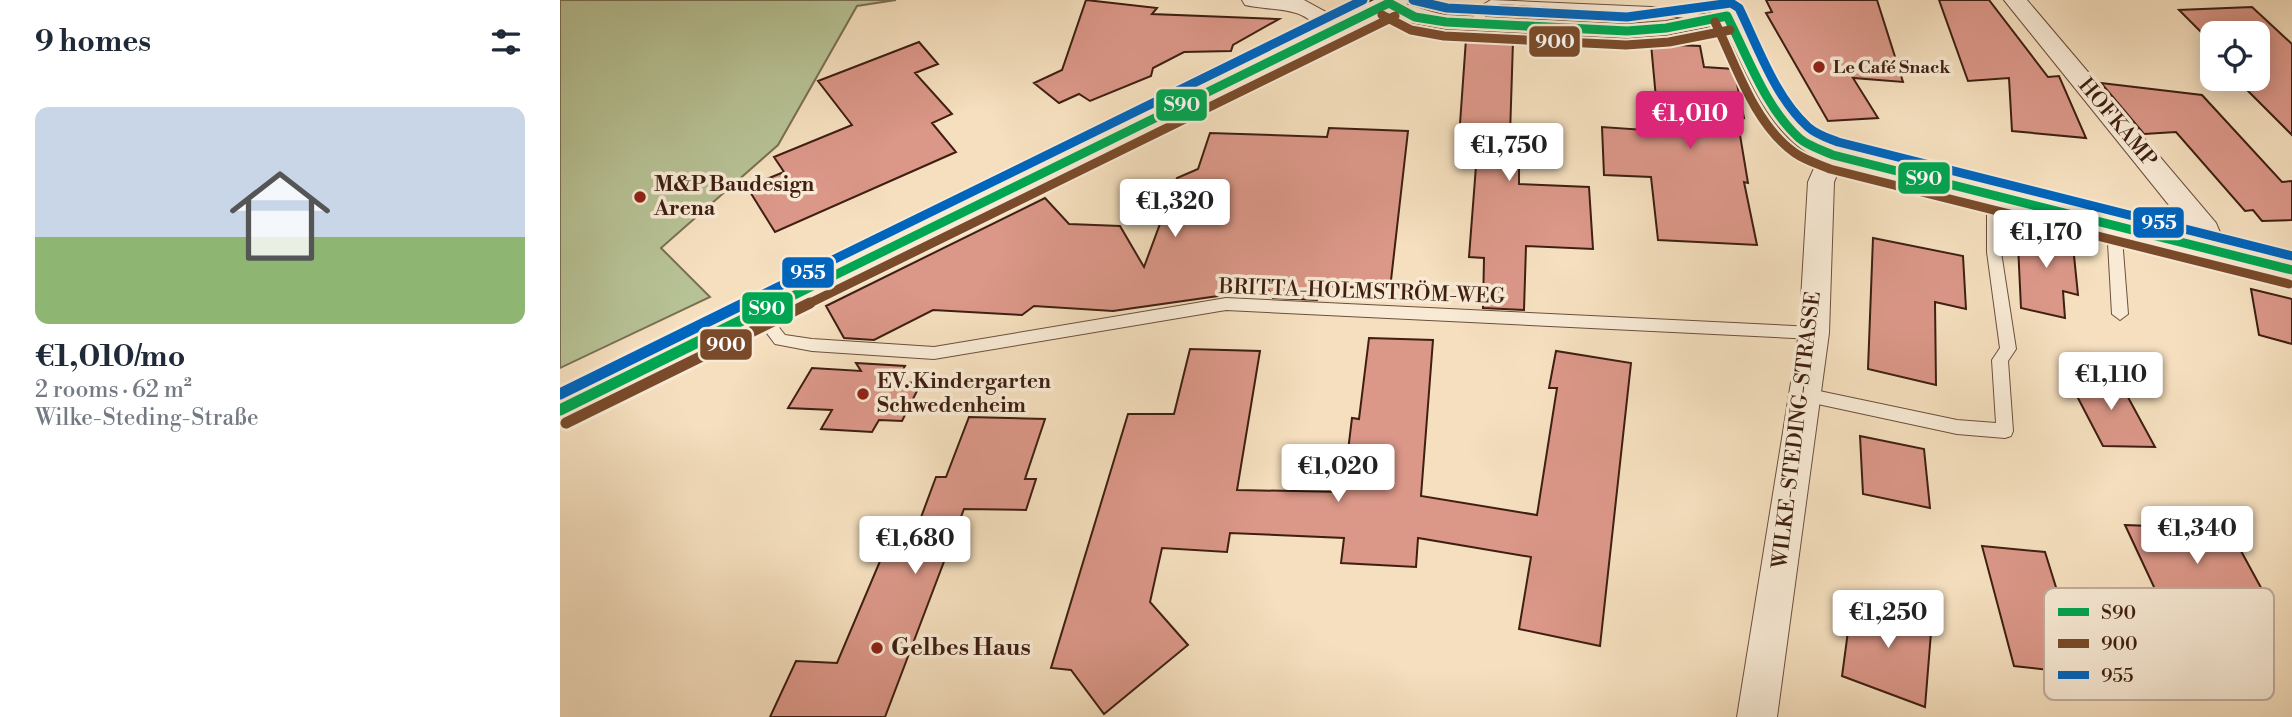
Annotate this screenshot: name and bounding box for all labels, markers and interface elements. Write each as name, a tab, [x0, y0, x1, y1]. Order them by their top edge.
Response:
map controls	[2200, 21, 2270, 91]
button: locate	[2200, 21, 2270, 91]
text: 9 homes	[35, 23, 151, 61]
icon: filters	[487, 23, 525, 61]
line badge: 900	[1528, 25, 1581, 58]
text: 900	[1535, 30, 1575, 54]
place label: Le Café Snack	[1833, 56, 1951, 79]
marker: Le Café Snack	[1811, 59, 1827, 75]
street label: HOFKAMP	[2072, 73, 2162, 173]
line badge: S90	[1155, 88, 1208, 122]
pin: €1,010	[1633, 92, 1747, 151]
text: S90	[1164, 93, 1200, 117]
text: €1,010	[1652, 100, 1728, 128]
pin: €1,750	[1452, 124, 1566, 183]
text: €1,750	[1470, 132, 1548, 160]
icon: home	[217, 153, 343, 279]
line badge: S90	[1897, 161, 1951, 195]
text: S90	[1906, 167, 1942, 191]
place label: M&P Baudesign Arena	[653, 172, 814, 222]
pin: €1,320	[1118, 180, 1232, 239]
text: €1,320	[1136, 188, 1214, 216]
marker: M&P Baudesign Arena	[632, 189, 648, 205]
line badge: 955	[2132, 206, 2185, 239]
pin: €1,170	[1989, 210, 2103, 270]
text: 955	[2141, 211, 2177, 235]
text: €1,170	[2010, 219, 2082, 247]
line badge: 955	[781, 256, 835, 289]
text: 955	[790, 261, 826, 285]
street label: BRITTA-HOLMSTRÖM-WEG	[1217, 272, 1506, 310]
street label: WILKE-STEDING-STRASSE	[1767, 290, 1827, 571]
line badge: S90	[741, 291, 794, 325]
text: S90	[749, 297, 785, 321]
line badge: 900	[699, 328, 753, 361]
text: 900	[706, 333, 746, 357]
text: €1,010/mo	[35, 338, 185, 376]
pin: €1,110	[2054, 352, 2168, 412]
text: €1,110	[2075, 361, 2147, 389]
place label: EV. Kindergarten Schwedenheim	[877, 369, 1051, 419]
text: 2 rooms · 62 m²	[35, 376, 192, 404]
marker: EV. Kindergarten Schwedenheim	[855, 386, 871, 402]
text: Wilke-Steding-Straße	[35, 404, 259, 432]
pin: €1,020	[1281, 444, 1395, 504]
text: €1,020	[1298, 453, 1378, 481]
pin: €1,340	[2140, 506, 2254, 566]
text: €1,340	[2157, 515, 2237, 543]
pin: €1,680	[858, 516, 972, 576]
text: €1,680	[875, 525, 955, 553]
legend	[2044, 588, 2274, 700]
pin: €1,250	[1831, 590, 1945, 650]
text: €1,250	[1849, 599, 1927, 627]
text: S90	[2101, 601, 2136, 625]
text: 900	[2101, 632, 2138, 656]
place label: Gelbes Haus	[891, 633, 1031, 663]
marker: Gelbes Haus	[869, 640, 885, 656]
text: 955	[2101, 664, 2133, 688]

